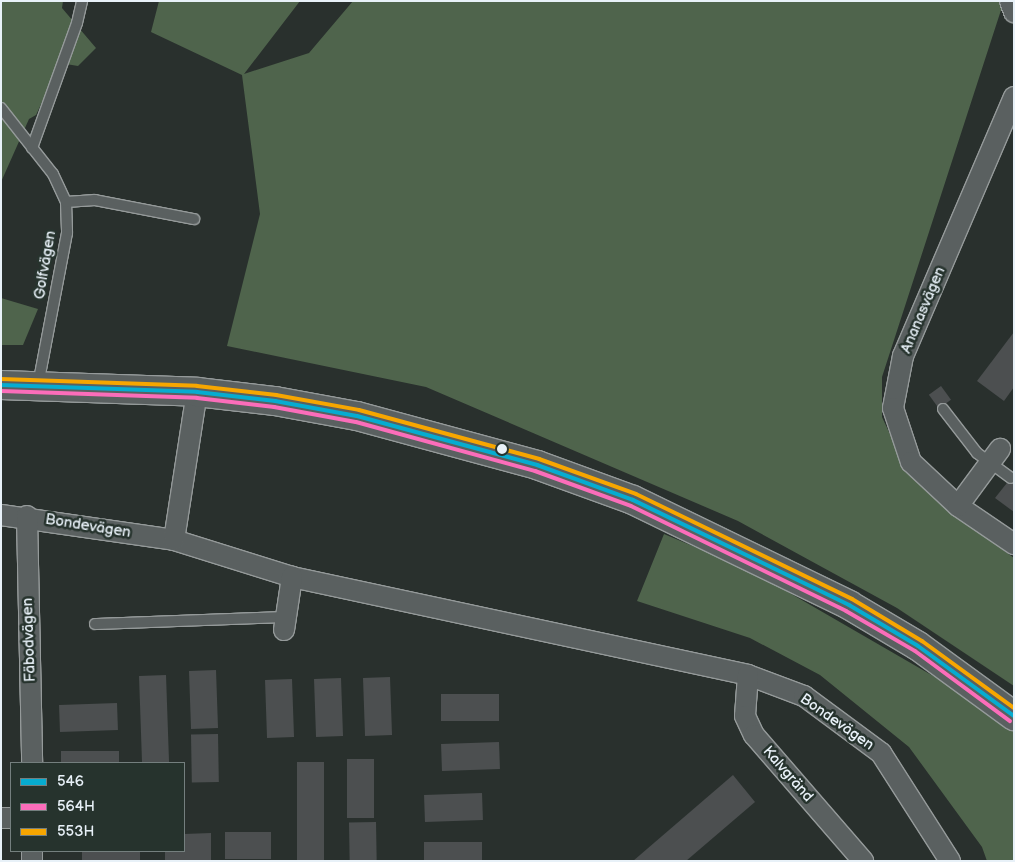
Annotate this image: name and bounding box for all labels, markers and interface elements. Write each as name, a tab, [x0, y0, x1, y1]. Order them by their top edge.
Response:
street label: Golfvägen	[30, 229, 60, 301]
street label: Ananasvägen	[897, 264, 949, 356]
unlabelled marker	[497, 444, 507, 454]
street label: Bondevägen	[44, 510, 132, 542]
street label: Fäbodvägen	[19, 598, 39, 682]
street label: Bondevägen	[797, 690, 877, 754]
street label: Kalvgränd	[759, 743, 817, 805]
legend	[10, 762, 185, 852]
text: 546	[57, 772, 84, 791]
text: 564H	[57, 797, 95, 816]
text: 553H	[57, 822, 94, 841]

